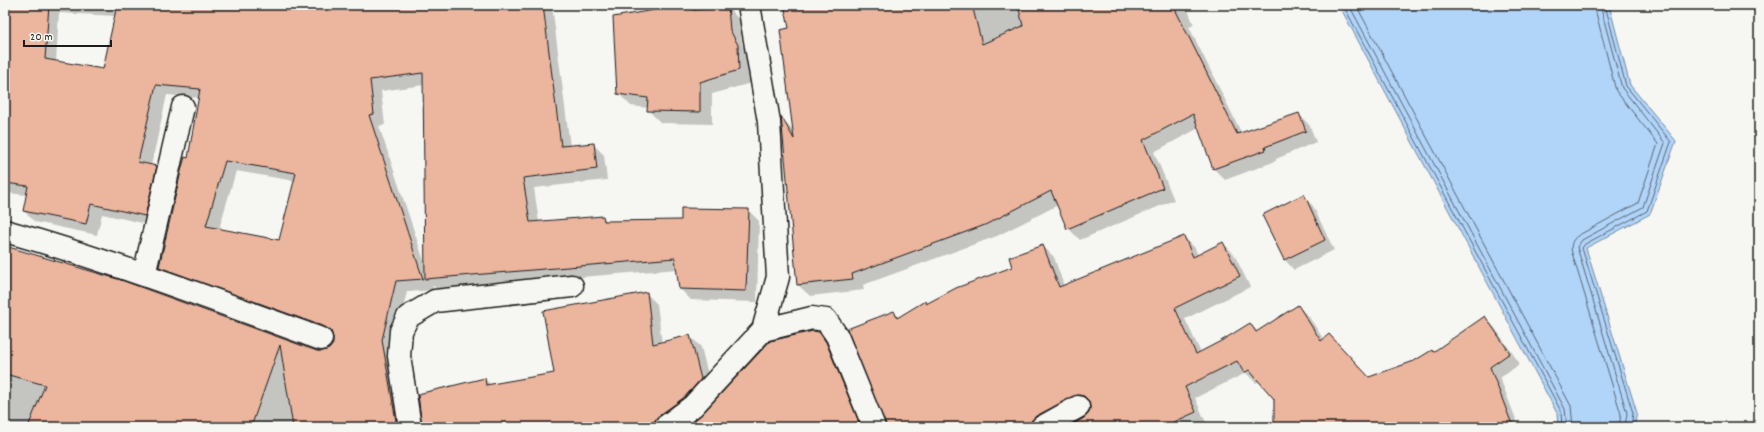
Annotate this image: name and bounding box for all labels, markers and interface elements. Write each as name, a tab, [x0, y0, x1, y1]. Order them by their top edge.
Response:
scale bar	[24, 22, 111, 48]
text: 20 m	[30, 29, 53, 46]

